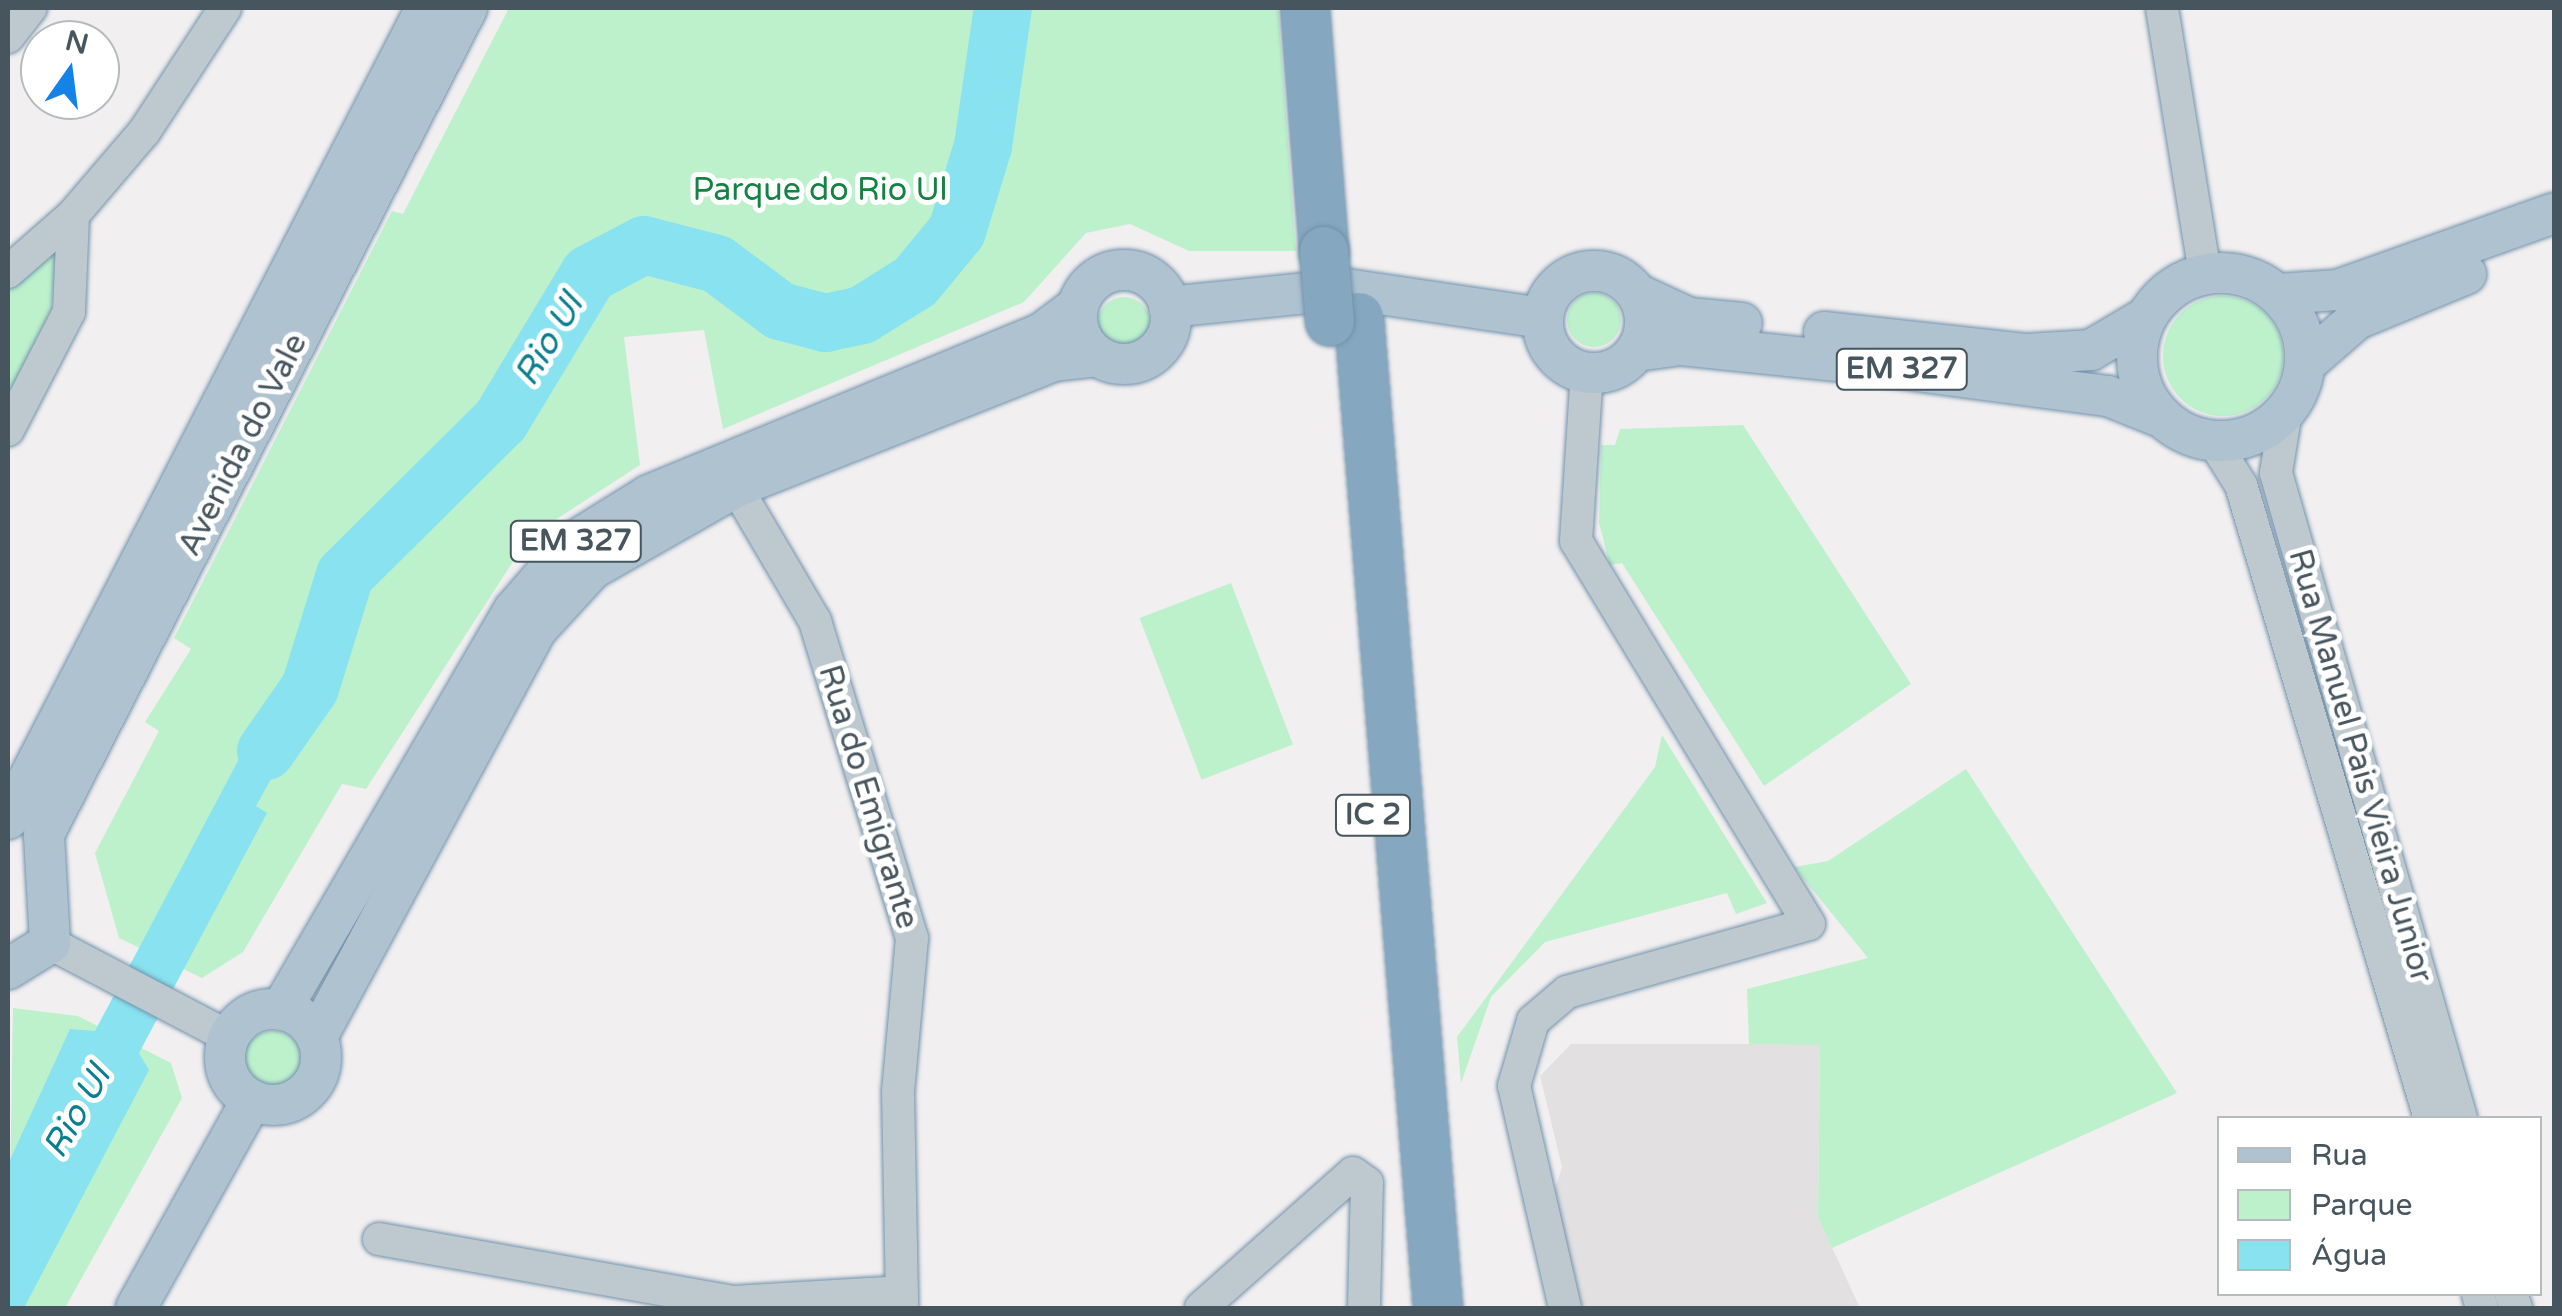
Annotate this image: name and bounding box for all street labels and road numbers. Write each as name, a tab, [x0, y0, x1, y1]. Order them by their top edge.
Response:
street label: Avenida do Vale	[171, 328, 315, 562]
road number: EM 327	[1834, 344, 1970, 394]
road number: EM 327	[508, 516, 644, 566]
street label: Rua Manuel Pais Vieira Junior	[2280, 545, 2440, 987]
street label: Rua do Emigrante	[810, 661, 926, 933]
road number: IC 2	[1333, 790, 1413, 840]

